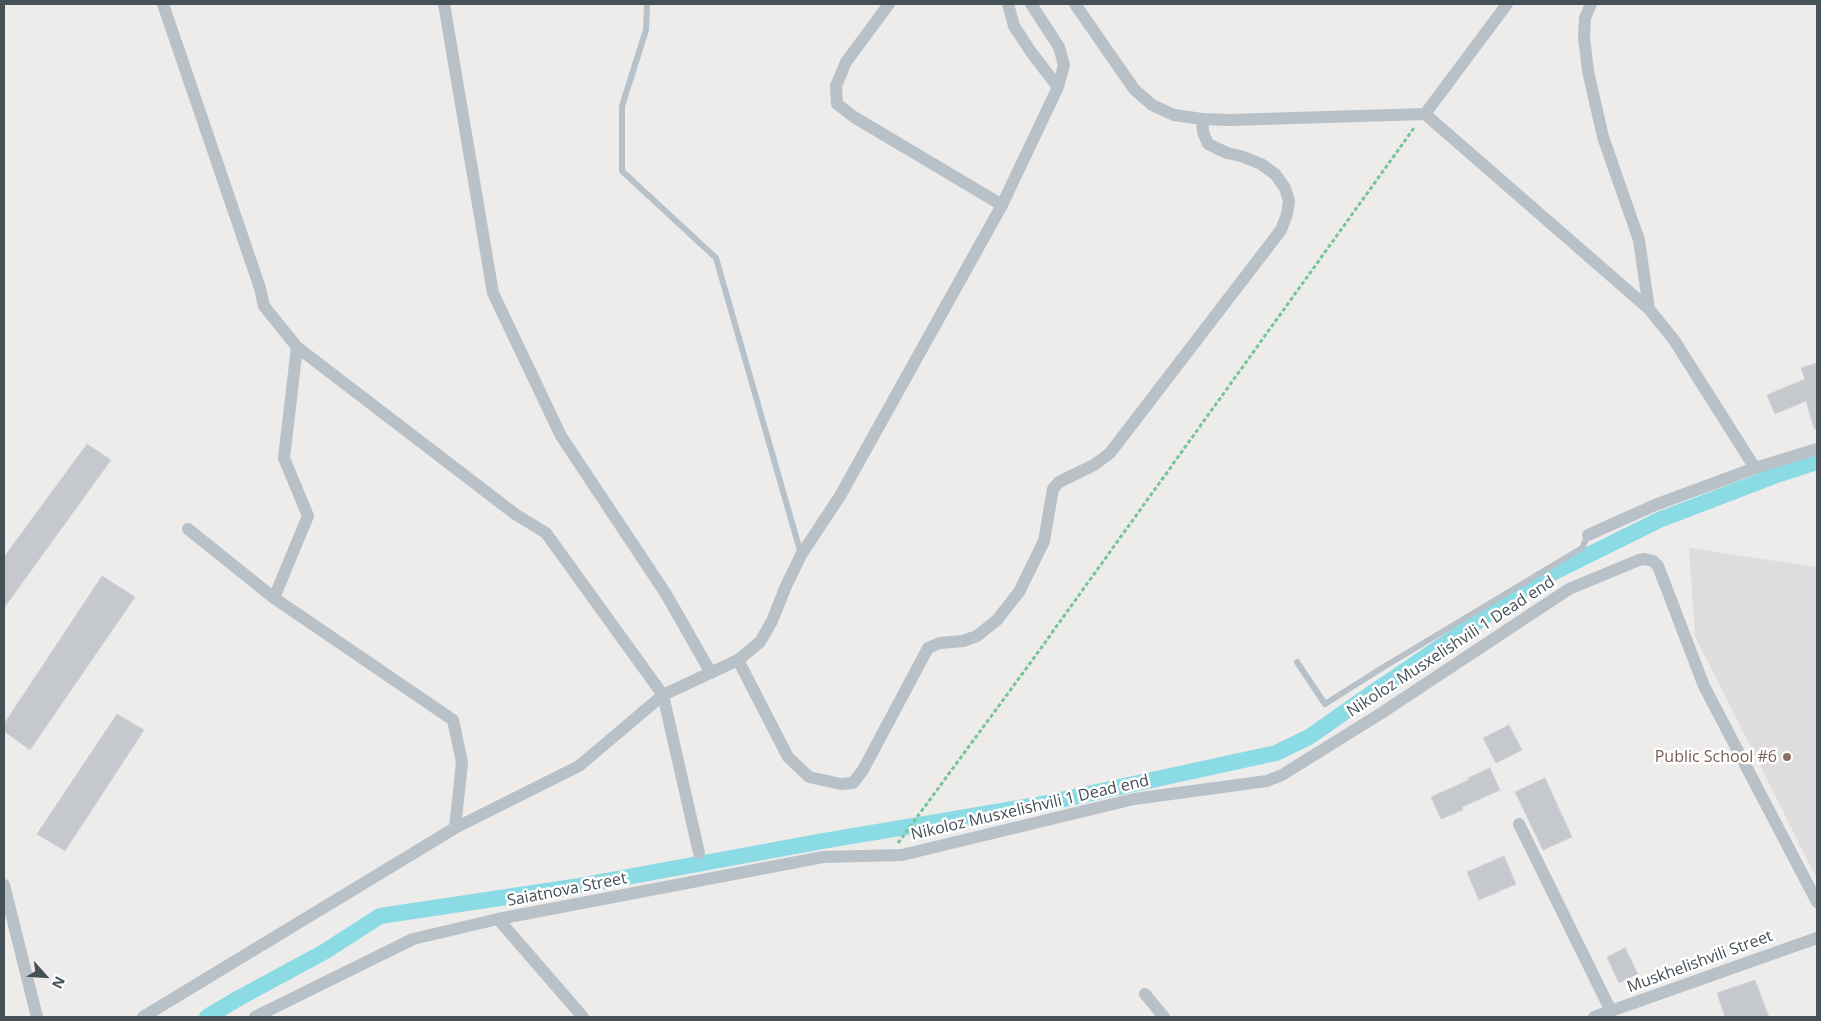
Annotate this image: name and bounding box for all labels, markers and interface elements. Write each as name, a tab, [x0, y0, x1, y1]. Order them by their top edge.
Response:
street label: Nikoloz Musxelishvili 1 Dead end	[1344, 573, 1558, 721]
place label: Public School #6	[1655, 747, 1777, 767]
marker: Public School #6	[1781, 751, 1793, 763]
street label: Nikoloz Musxelishvili 1 Dead end	[909, 771, 1151, 845]
street label: Saiatnova Street	[506, 869, 628, 911]
street label: Muskhelishvili Street	[1625, 927, 1775, 997]
north arrow	[20, 951, 70, 1001]
text: N	[48, 974, 70, 992]

